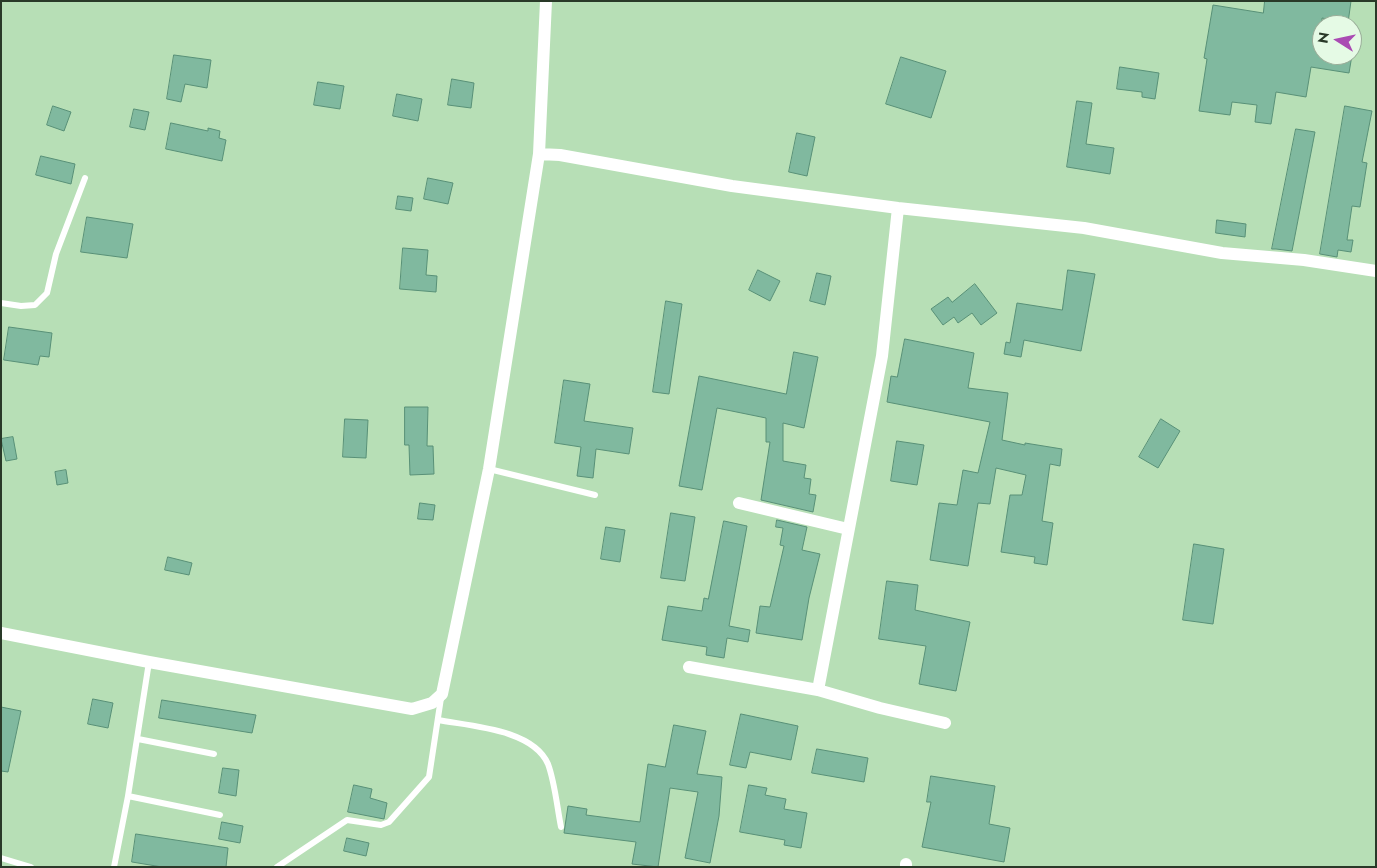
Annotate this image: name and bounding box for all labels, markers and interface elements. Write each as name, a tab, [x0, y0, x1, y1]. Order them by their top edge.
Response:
north arrow	[1312, 15, 1362, 65]
text: N	[1312, 30, 1334, 45]

